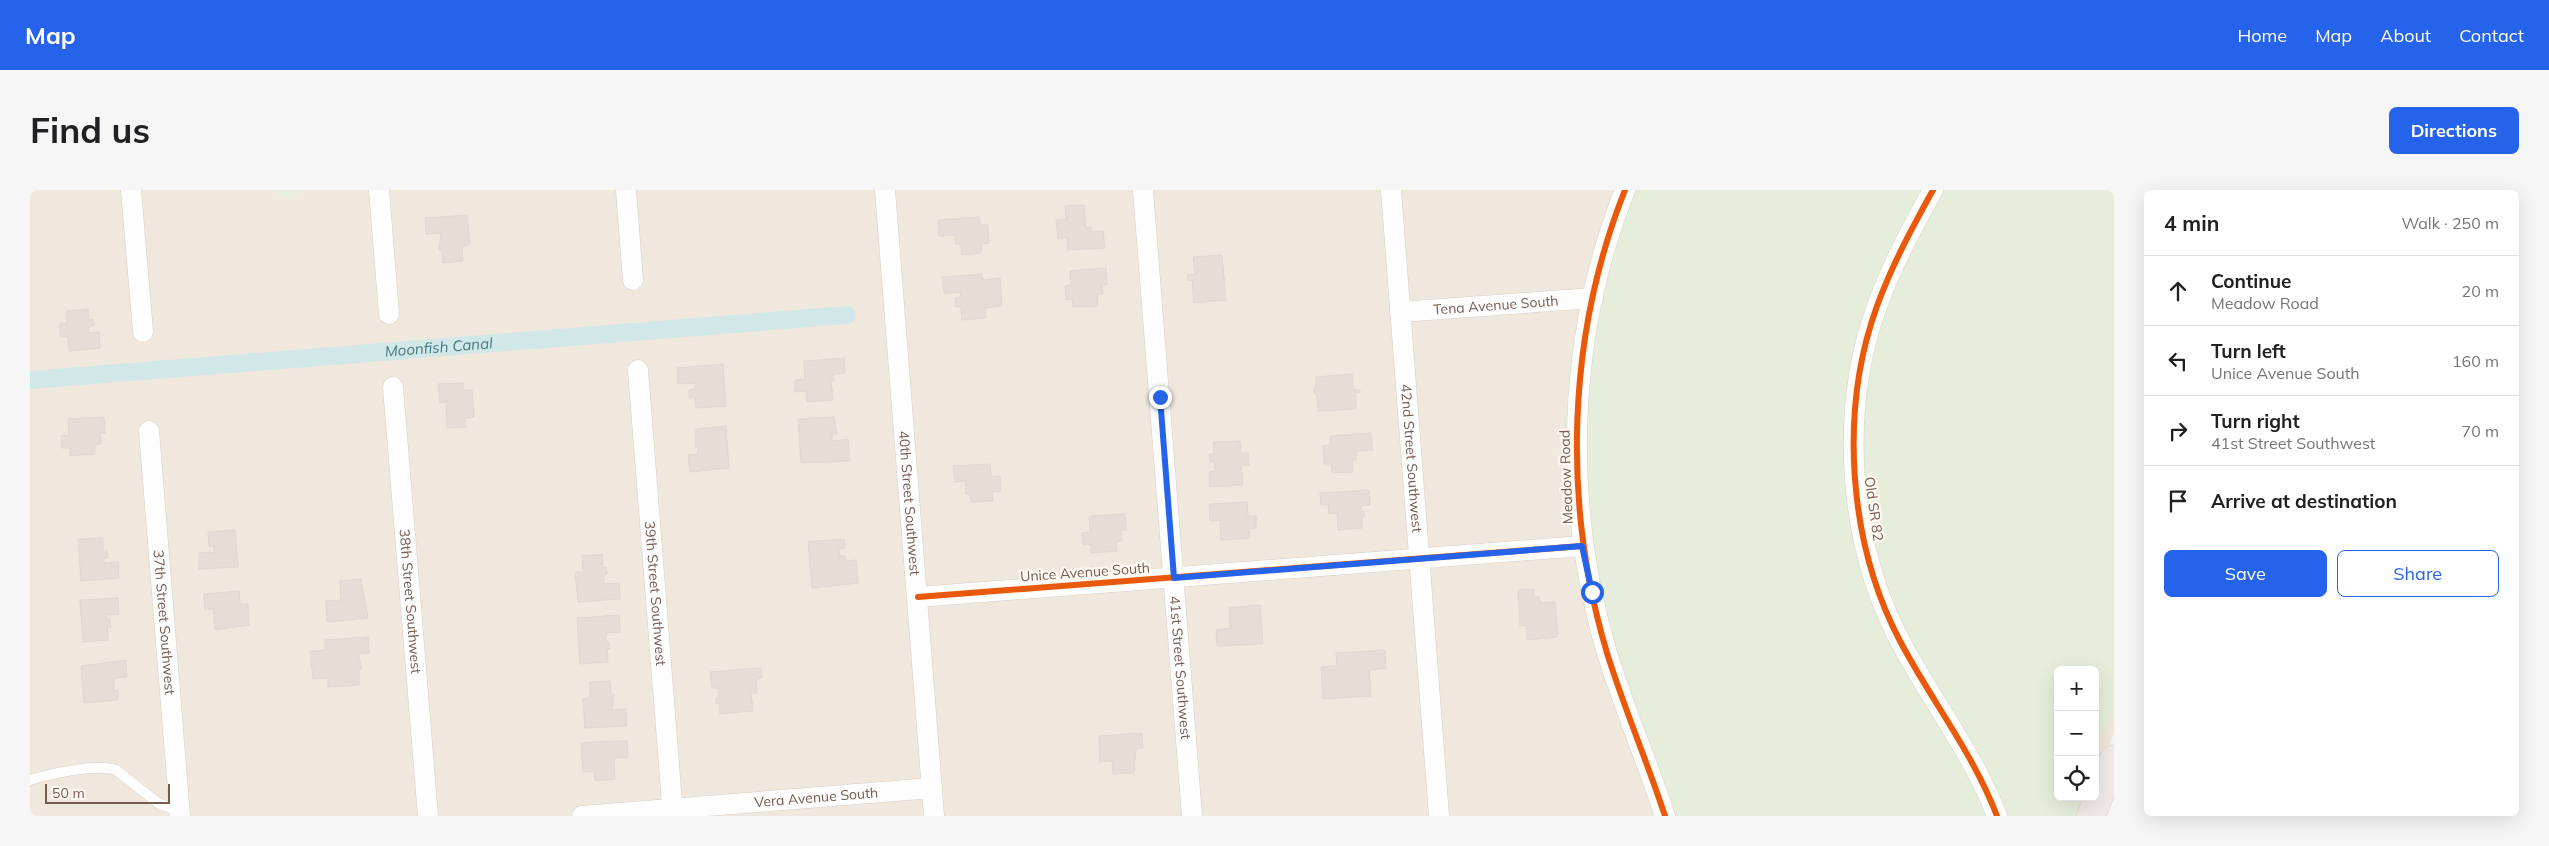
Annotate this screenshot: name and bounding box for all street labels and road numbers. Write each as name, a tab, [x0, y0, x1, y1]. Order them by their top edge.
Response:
street label: Tena Avenue South	[1432, 292, 1559, 319]
street label: 42nd Street Southwest	[1397, 383, 1426, 533]
street label: Meadow Road	[1555, 429, 1577, 525]
street label: 40th Street Southwest	[895, 430, 924, 576]
street label: Old SR 82	[1861, 476, 1887, 542]
street label: 39th Street Southwest	[641, 520, 670, 667]
street label: 38th Street Southwest	[396, 528, 425, 675]
street label: 37th Street Southwest	[150, 549, 179, 696]
street label: Unice Avenue South	[1019, 558, 1151, 586]
street label: 41st Street Southwest	[1166, 595, 1195, 740]
street label: Vera Avenue South	[754, 783, 879, 811]

